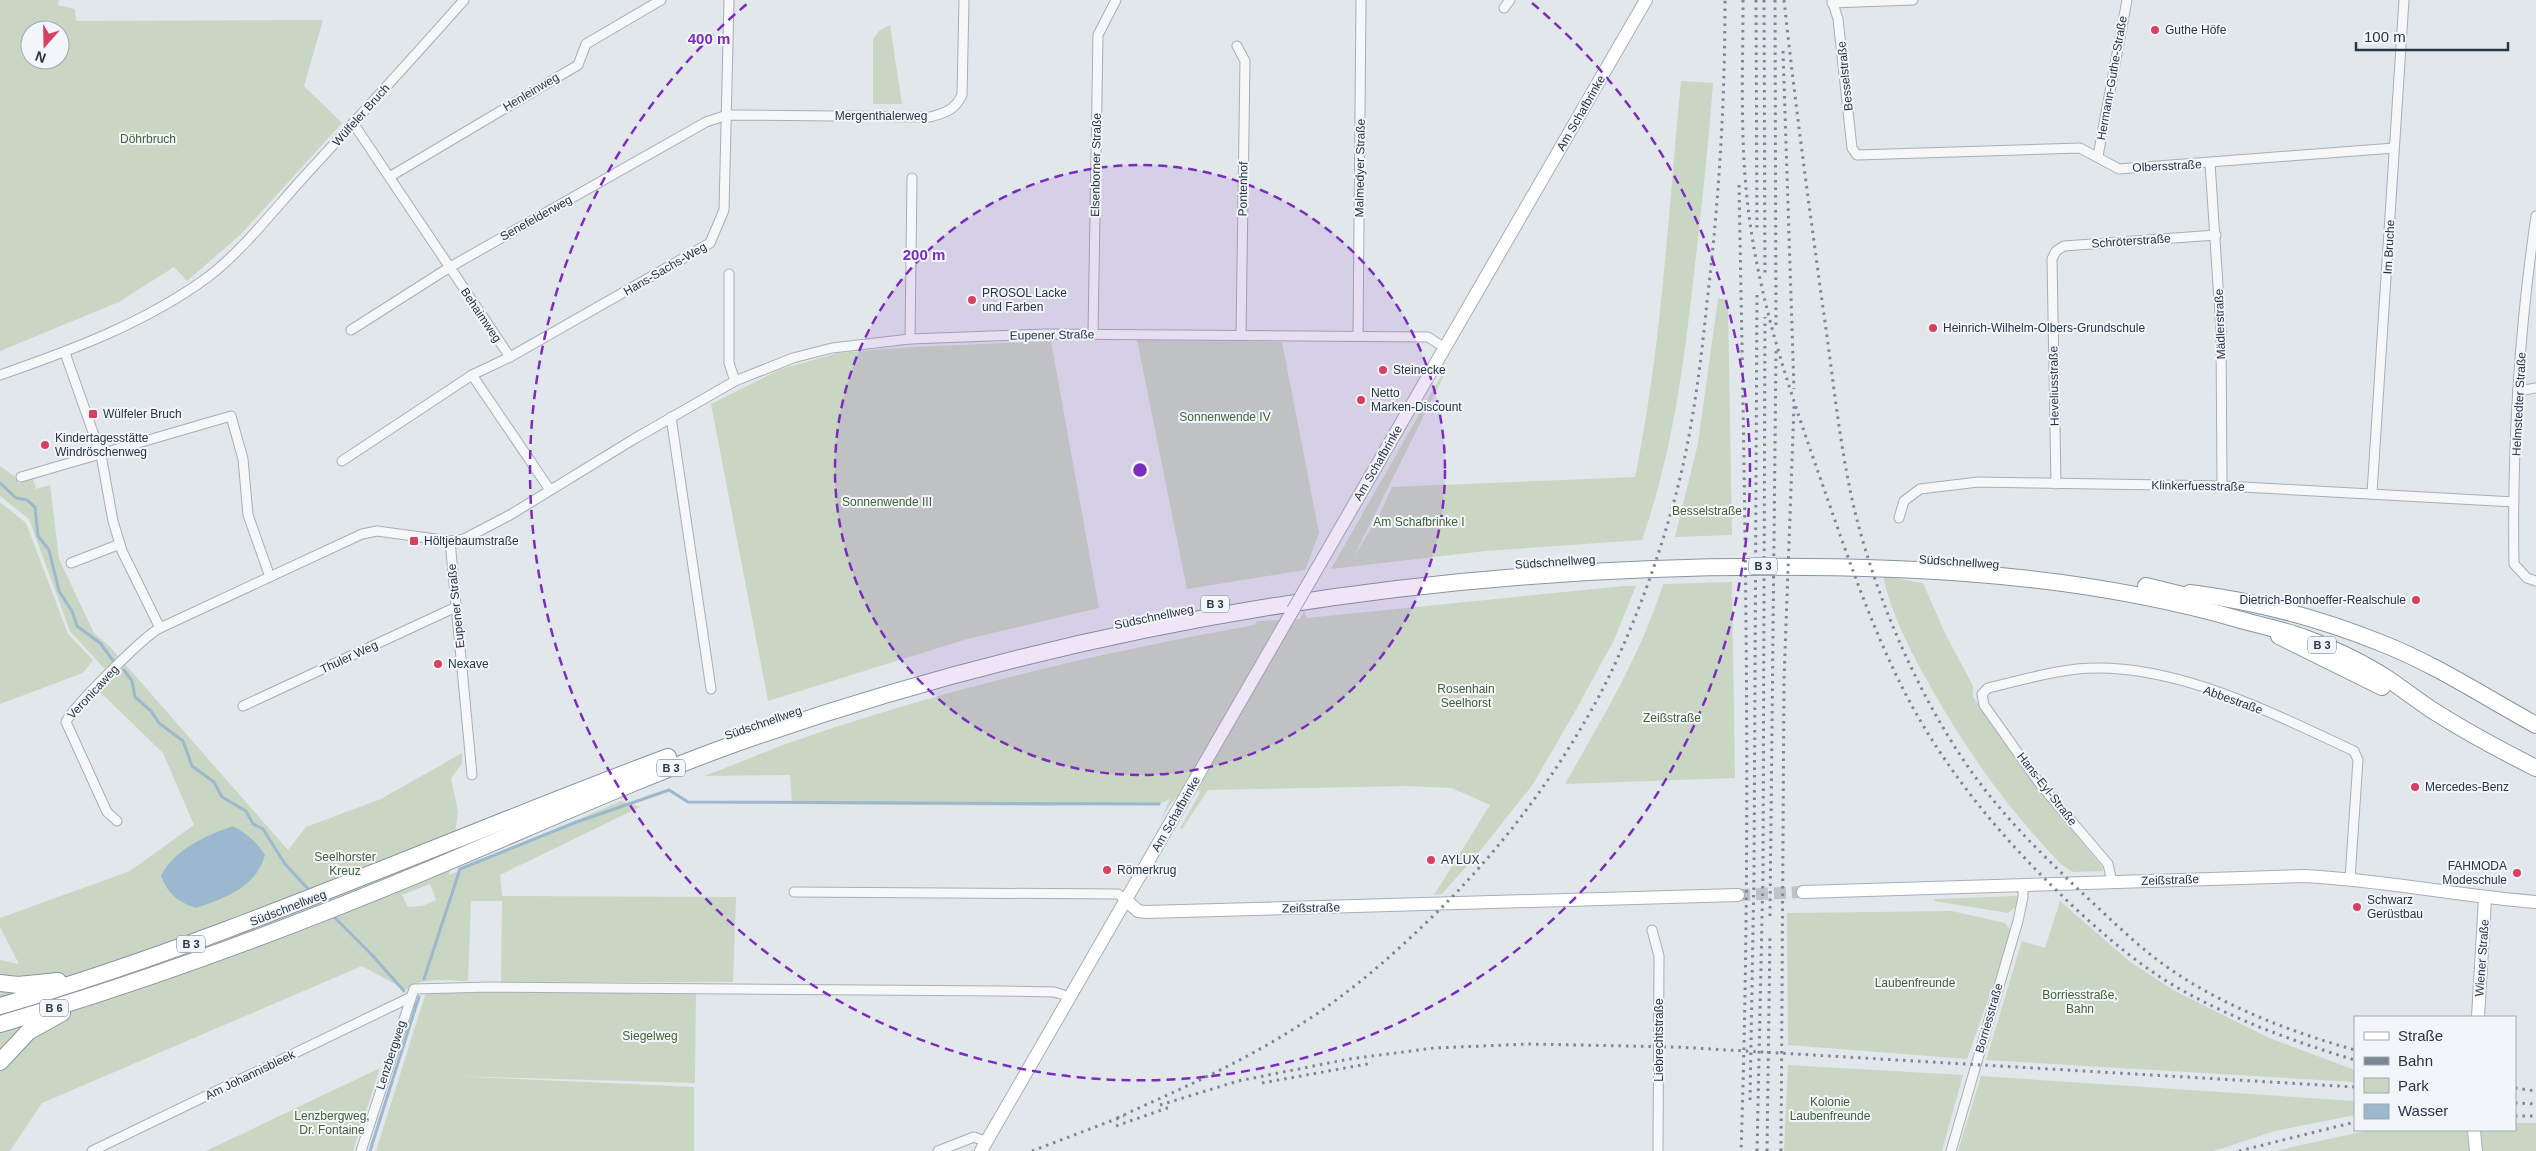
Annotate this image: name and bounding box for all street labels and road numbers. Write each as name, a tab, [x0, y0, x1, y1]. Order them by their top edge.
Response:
street label: Hermann-Guthe-Straße	[2094, 14, 2130, 141]
street label: Besselstraße	[1834, 40, 1856, 112]
street label: Henleinweg	[501, 70, 561, 114]
street label: Am Schafbrinke	[1554, 73, 1608, 153]
street label: Wülfeler Bruch	[329, 81, 393, 149]
street label: Mergenthalerweg	[835, 109, 927, 123]
street label: Elsenborner Straße	[1088, 113, 1104, 217]
street label: Malmedyer Straße	[1352, 118, 1368, 217]
street label: Olbersstraße	[2132, 157, 2202, 175]
street label: Pontenhof	[1236, 161, 1250, 216]
street label: Senefelderweg	[498, 192, 574, 244]
street label: Im Bruche	[2381, 219, 2397, 275]
street label: Schröterstraße	[2091, 231, 2171, 251]
street label: Hans-Sachs-Weg	[621, 239, 709, 299]
street label: Behaimweg	[458, 285, 504, 345]
street label: Mädlerstraße	[2212, 288, 2228, 360]
street label: Eupener Straße	[1010, 327, 1095, 343]
street label: Heveliusstraße	[2046, 346, 2062, 426]
street label: Helmstedter Straße	[2509, 351, 2529, 456]
street label: Am Schafbrinke	[1351, 423, 1405, 503]
street label: Klinkerfuesstraße	[2151, 478, 2245, 494]
street label: Südschnellweg	[1514, 552, 1596, 572]
street label: Südschnellweg	[1918, 552, 2000, 572]
road number: B 3	[1749, 558, 1777, 574]
street label: Eupener Straße	[445, 563, 467, 649]
road number: B 3	[1201, 596, 1229, 612]
street label: Südschnellweg	[1113, 602, 1195, 632]
road number: B 3	[2308, 636, 2336, 654]
street label: Thuler Weg	[318, 638, 380, 676]
street label: Veronicaweg	[64, 662, 122, 722]
street label: Abbestraße	[2201, 683, 2265, 717]
street label: Südschnellweg	[723, 703, 803, 743]
street label: Hans-Eyl-Straße	[2014, 750, 2080, 829]
road number: B 3	[657, 760, 685, 776]
street label: Am Schafbrinke	[1149, 774, 1203, 854]
street label: Zeißstraße	[2141, 872, 2200, 888]
street label: Südschnellweg	[248, 887, 328, 929]
street label: Zeißstraße	[1282, 900, 1340, 916]
street label: Wiener Straße	[2472, 919, 2492, 997]
road number: B 3	[177, 936, 205, 952]
street label: Borriesstraße	[1972, 981, 2006, 1055]
street label: Liebrechtstraße	[1652, 998, 1666, 1082]
road number: B 6	[40, 1000, 68, 1016]
street label: Lenzbergweg	[373, 1019, 409, 1091]
street label: Am Johannisbleek	[203, 1047, 298, 1103]

